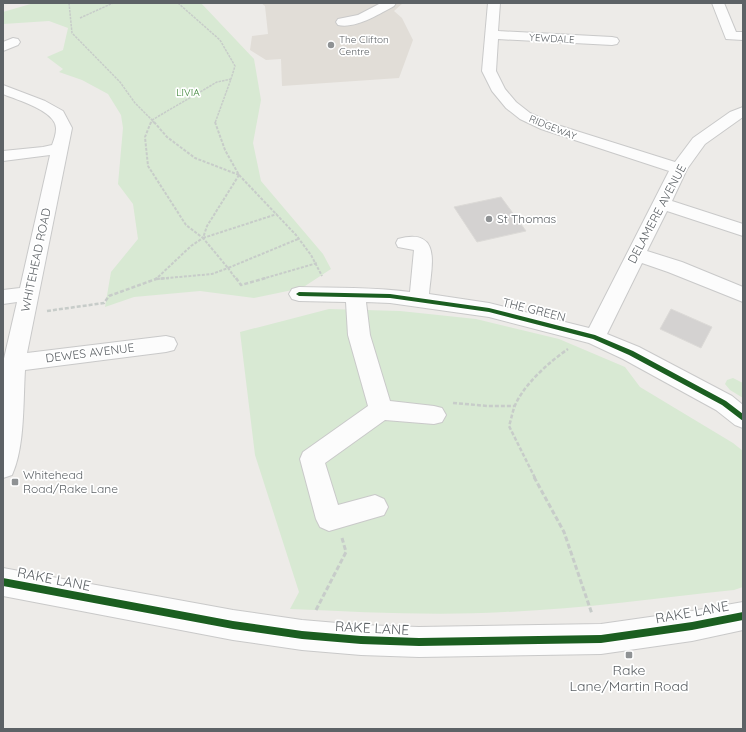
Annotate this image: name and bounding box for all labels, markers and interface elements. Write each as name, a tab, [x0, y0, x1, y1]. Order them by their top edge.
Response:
street label: YEWDALE	[529, 31, 575, 46]
place label: The Clifton Centre	[339, 33, 389, 58]
marker: The Clifton Centre	[326, 40, 336, 50]
park label: LIVIA	[176, 86, 200, 99]
street label: RIDGEWAY	[527, 112, 579, 143]
street label: DELAMERE AVENUE	[624, 162, 689, 266]
street label: WHITEHEAD ROAD	[17, 206, 54, 313]
place label: St Thomas	[497, 211, 557, 226]
marker: St Thomas	[484, 214, 494, 224]
street label: THE GREEN	[501, 294, 567, 325]
street label: DEWES AVENUE	[45, 340, 135, 365]
place label: Whitehead Road/Rake Lane	[23, 467, 118, 496]
marker: Whitehead Road/Rake Lane	[10, 477, 20, 487]
street label: RAKE LANE	[16, 563, 92, 595]
street label: RAKE LANE	[654, 597, 730, 627]
street label: RAKE LANE	[334, 617, 410, 639]
marker: Rake Lane/Martin Road	[624, 650, 634, 660]
place label: Rake Lane/Martin Road	[569, 661, 689, 695]

